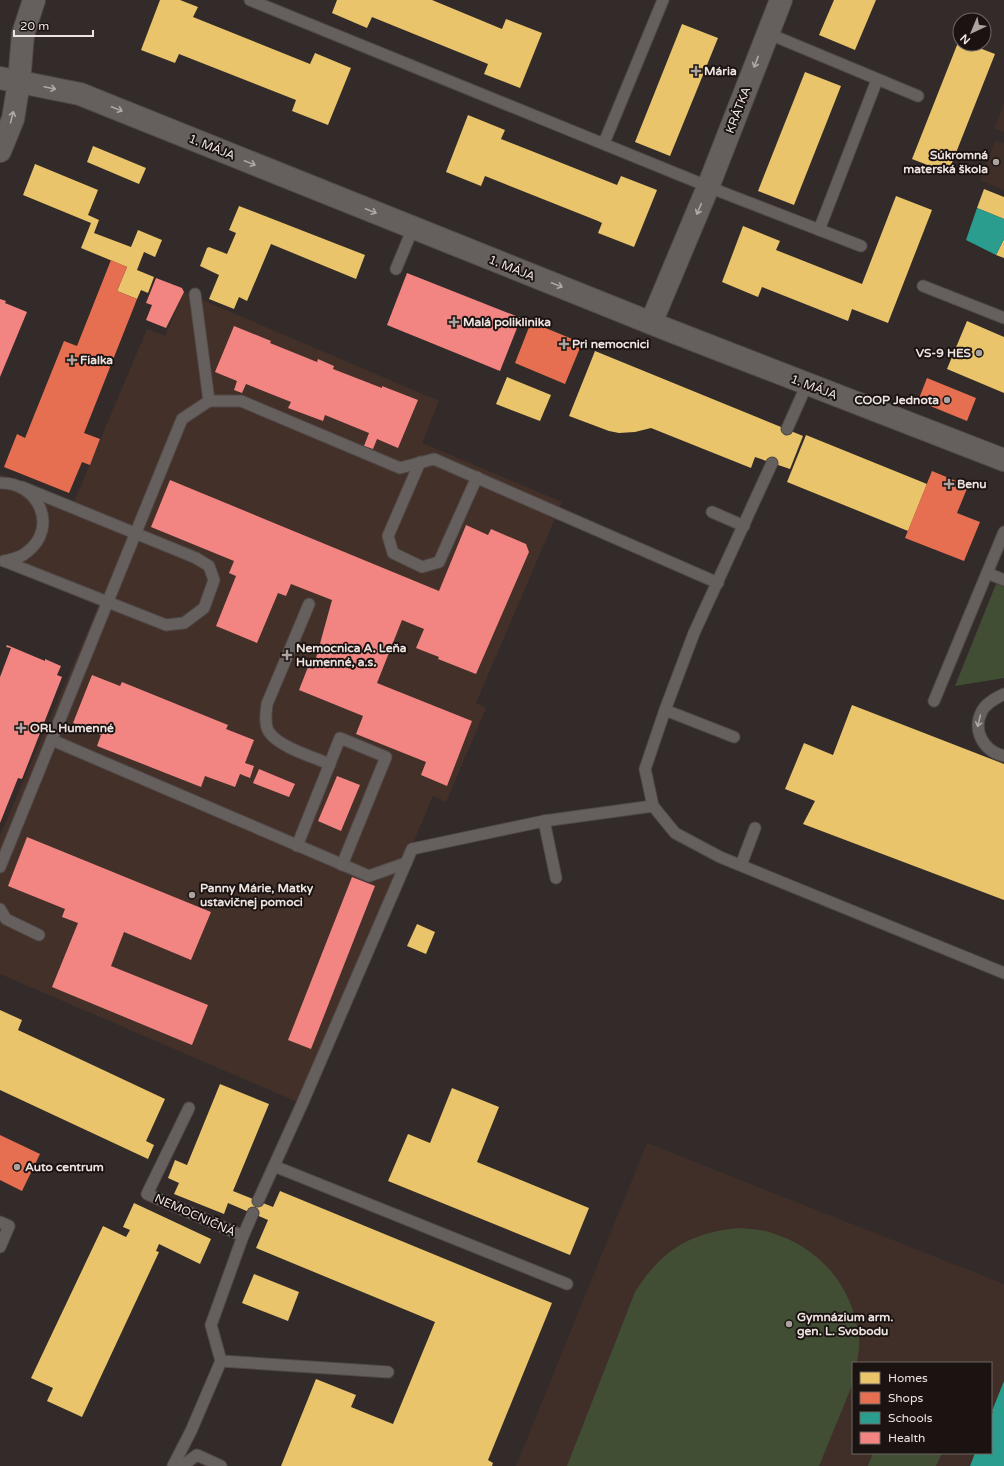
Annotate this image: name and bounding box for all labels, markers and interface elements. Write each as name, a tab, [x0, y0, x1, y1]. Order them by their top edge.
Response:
scale bar	[14, 12, 93, 38]
north arrow	[952, 12, 992, 52]
text: 20 m	[20, 19, 49, 33]
text: N	[958, 31, 973, 47]
one-way arrow	[752, 56, 760, 68]
place label: Mária	[704, 64, 737, 78]
marker: Mária	[691, 66, 701, 76]
one-way arrow	[43, 84, 56, 92]
street label: KRÁTKA	[723, 85, 753, 135]
one-way arrow	[110, 105, 122, 113]
one-way arrow	[9, 111, 17, 124]
street label: 1. MÁJA	[187, 131, 237, 163]
place label: Súkromná materská škola	[903, 148, 988, 176]
marker: Súkromná materská škola	[991, 157, 1001, 167]
one-way arrow	[244, 159, 256, 167]
one-way arrow	[694, 203, 702, 215]
one-way arrow	[364, 208, 376, 215]
street label: 1. MÁJA	[487, 252, 537, 284]
one-way arrow	[550, 282, 562, 290]
place label: Malá poliklinika	[463, 315, 551, 330]
marker: Malá poliklinika	[448, 316, 460, 328]
place label: Pri nemocnici	[572, 337, 649, 351]
marker: Pri nemocnici	[559, 339, 569, 349]
place label: VS-9 HES	[916, 346, 972, 360]
marker: VS-9 HES	[974, 348, 984, 358]
place label: Fialka	[80, 353, 113, 367]
marker: Fialka	[67, 355, 77, 365]
street label: 1. MÁJA	[789, 372, 839, 402]
place label: COOP Jednota	[854, 393, 939, 407]
marker: COOP Jednota	[942, 395, 952, 405]
place label: Benu	[957, 477, 987, 491]
marker: Benu	[944, 479, 954, 489]
place label: Nemocnica A. Leňa Humenné, a.s.	[296, 641, 407, 669]
marker: Nemocnica A. Leňa Humenné, a.s.	[281, 649, 293, 661]
one-way arrow	[975, 714, 982, 727]
place label: ORL Humenné	[30, 721, 114, 735]
marker: ORL Humenné	[15, 722, 27, 734]
place label: Panny Márie, Matky ustavičnej pomoci	[200, 881, 314, 910]
marker: Panny Márie, Matky ustavičnej pomoci	[187, 890, 197, 900]
place label: Auto centrum	[25, 1160, 104, 1174]
marker: Auto centrum	[12, 1162, 22, 1172]
street label: NEMOCNIČNÁ	[152, 1191, 238, 1239]
place label: Gymnázium arm. gen. L. Svobodu	[797, 1310, 893, 1339]
marker: Gymnázium arm. gen. L. Svobodu	[784, 1319, 794, 1329]
legend	[852, 1362, 992, 1454]
text: Homes	[888, 1371, 928, 1385]
text: Shops	[888, 1391, 923, 1405]
text: Schools	[888, 1411, 933, 1425]
text: Health	[888, 1431, 925, 1445]

